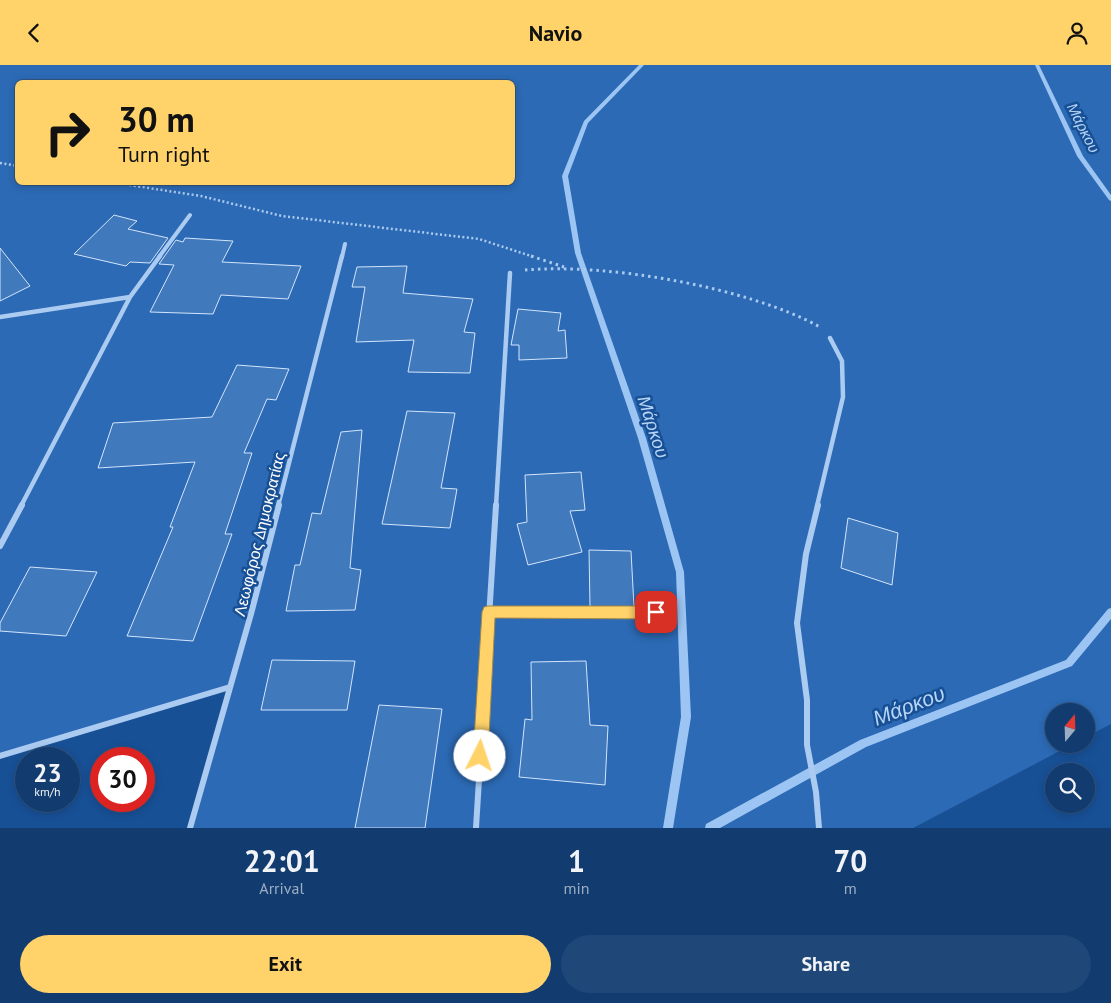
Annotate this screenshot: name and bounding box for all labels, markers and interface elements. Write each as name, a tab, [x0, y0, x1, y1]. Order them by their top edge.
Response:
icon: back	[20, 19, 48, 47]
text: Navio	[529, 19, 582, 47]
icon: person	[1063, 19, 1091, 47]
text: 30 m	[118, 96, 195, 142]
icon: right	[35, 100, 100, 165]
water label: Μάρκου	[1063, 100, 1104, 156]
text: Turn right	[118, 140, 210, 168]
water label: Μάρκου	[633, 393, 674, 461]
street label: Λεωφόρος Δημοκρατίας	[229, 450, 289, 618]
pin	[635, 591, 677, 633]
icon: arrive	[642, 598, 670, 626]
water label: Μάρκου	[869, 679, 949, 732]
north arrow	[1045, 703, 1095, 753]
map controls	[1045, 703, 1095, 813]
position arrow	[453, 729, 505, 781]
speed limit sign: 30	[90, 747, 155, 812]
text: 23	[33, 757, 62, 789]
button: search	[1045, 763, 1095, 813]
text: km/h	[34, 784, 61, 799]
text: 22:01	[244, 841, 320, 880]
text: 1	[568, 841, 585, 880]
text: 70	[833, 841, 867, 880]
text: Arrival	[259, 878, 304, 898]
text: min	[564, 878, 590, 898]
text: m	[844, 878, 857, 898]
button: Exit	[20, 935, 551, 993]
button: Share	[561, 935, 1091, 993]

